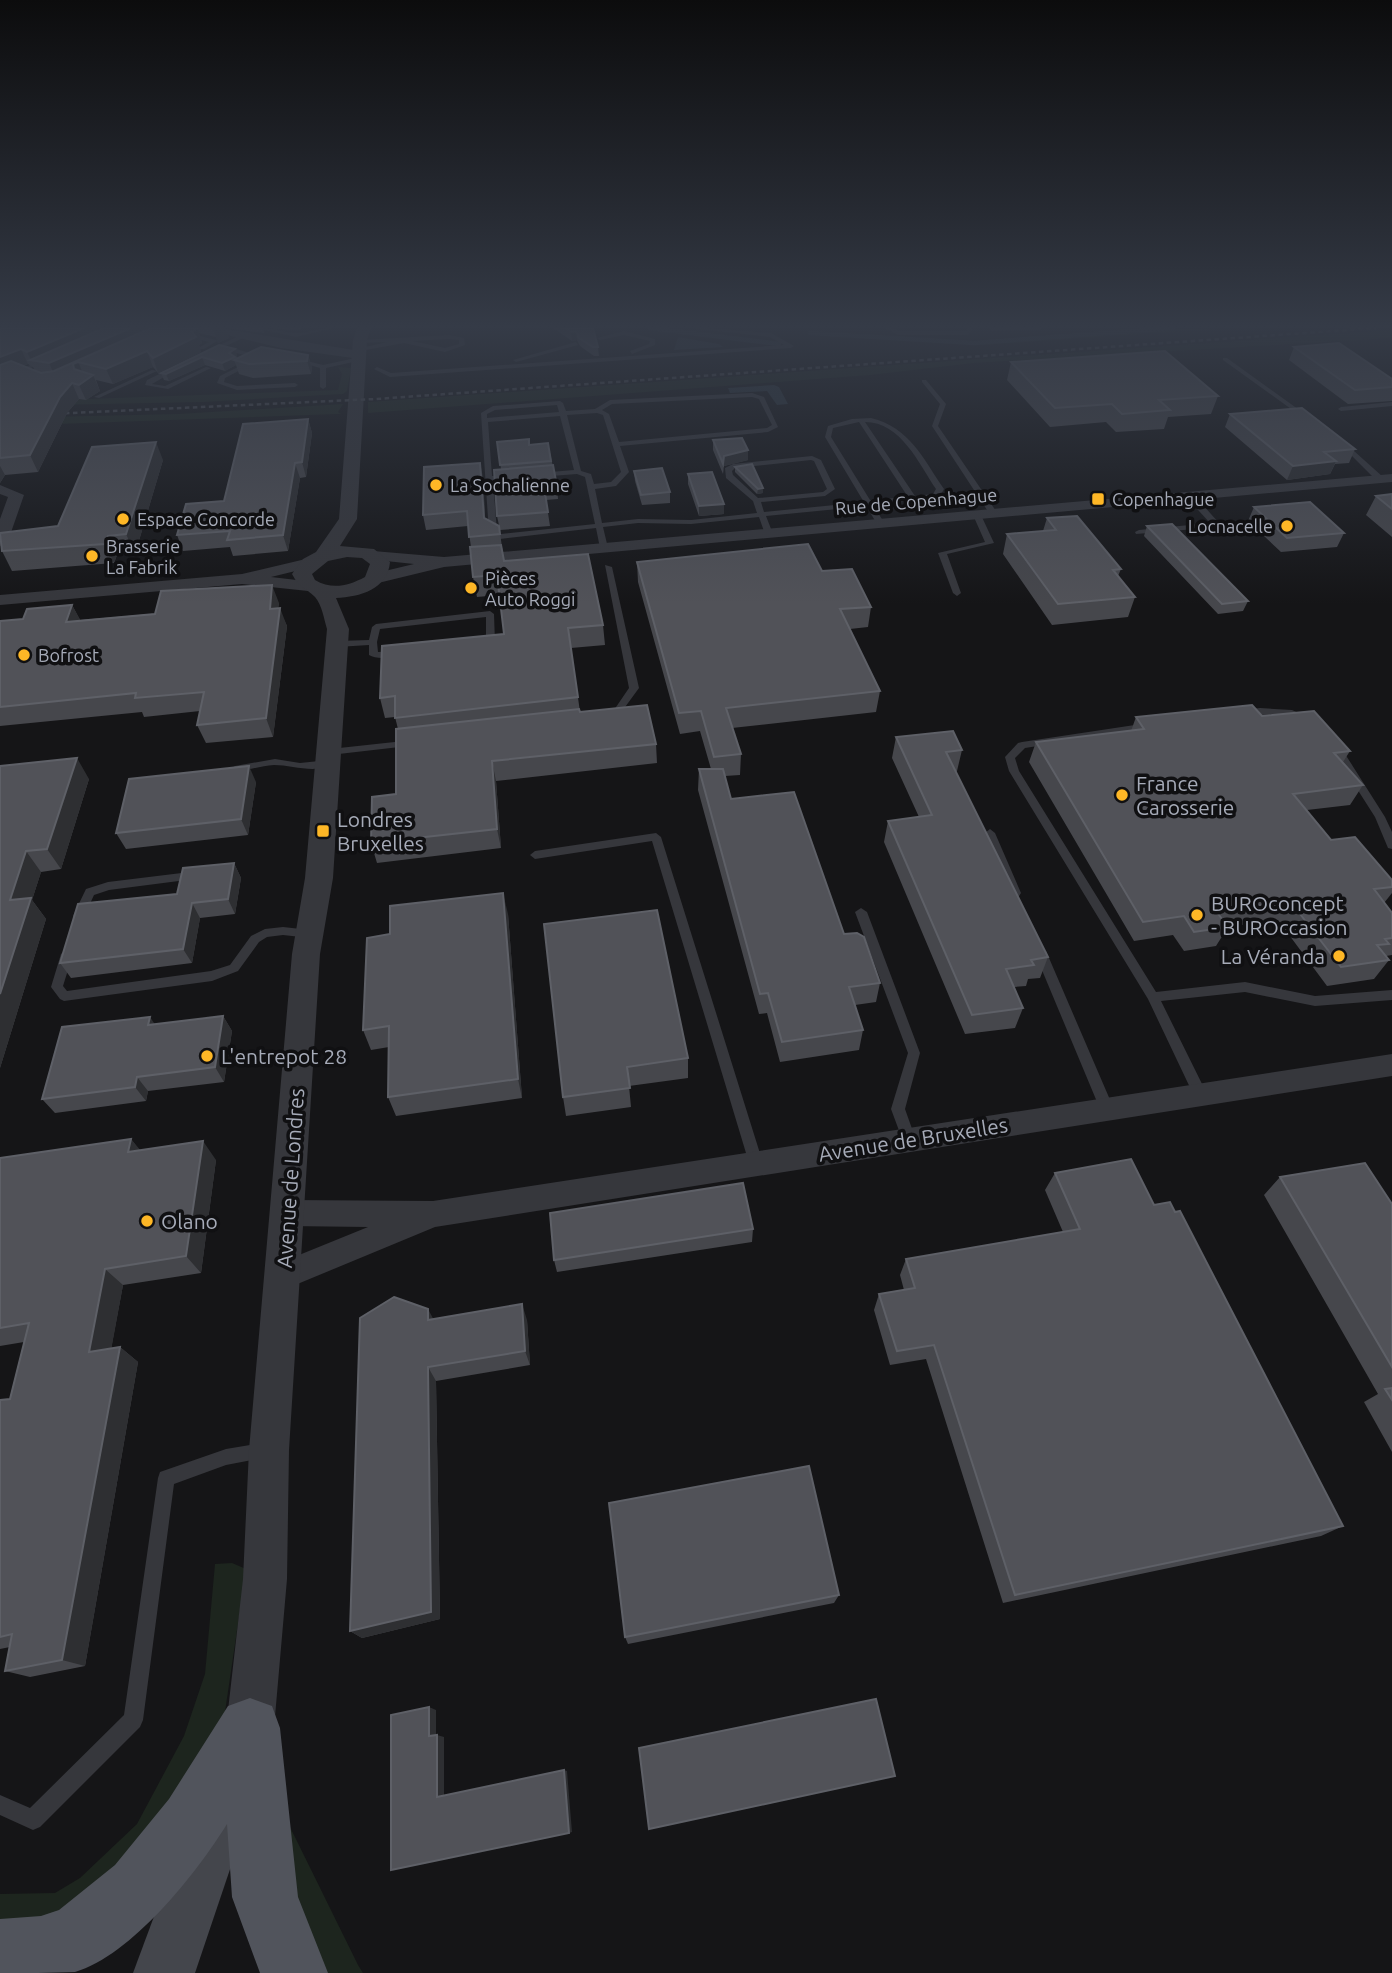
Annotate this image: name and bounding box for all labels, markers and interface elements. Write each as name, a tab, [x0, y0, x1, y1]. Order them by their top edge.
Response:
place label: La Sochalienne	[450, 475, 570, 495]
marker: La Sochalienne	[428, 477, 444, 493]
street label: Rue de Copenhague	[834, 484, 998, 518]
place label: Copenhague	[1112, 489, 1214, 509]
marker: Copenhague	[1090, 491, 1106, 507]
place label: Espace Concorde	[137, 509, 275, 529]
marker: Espace Concorde	[115, 511, 131, 527]
place label: Locnacelle	[1188, 516, 1273, 536]
marker: Locnacelle	[1279, 518, 1295, 534]
place label: Brasserie La Fabrik	[106, 536, 180, 577]
marker: Brasserie La Fabrik	[84, 548, 100, 564]
place label: Pièces Auto Roggi	[485, 568, 575, 609]
marker: Pièces Auto Roggi	[463, 580, 479, 596]
place label: Bofrost	[38, 645, 99, 665]
marker: Bofrost	[16, 647, 32, 663]
place label: France Carosserie	[1136, 771, 1234, 819]
marker: France Carosserie	[1114, 787, 1130, 803]
place label: Londres Bruxelles	[337, 807, 424, 855]
marker: Londres Bruxelles	[315, 823, 331, 839]
place label: BUROconcept - BUROccasion	[1211, 891, 1348, 939]
marker: BUROconcept - BUROccasion	[1189, 907, 1205, 923]
place label: La Véranda	[1221, 944, 1325, 968]
marker: La Véranda	[1331, 948, 1347, 964]
place label: L'entrepot 28	[221, 1044, 347, 1068]
marker: L'entrepot 28	[199, 1048, 215, 1064]
street label: Avenue de Londres	[272, 1087, 308, 1269]
street label: Avenue de Bruxelles	[817, 1112, 1009, 1166]
place label: Olano	[161, 1209, 218, 1233]
marker: Olano	[139, 1213, 155, 1229]

